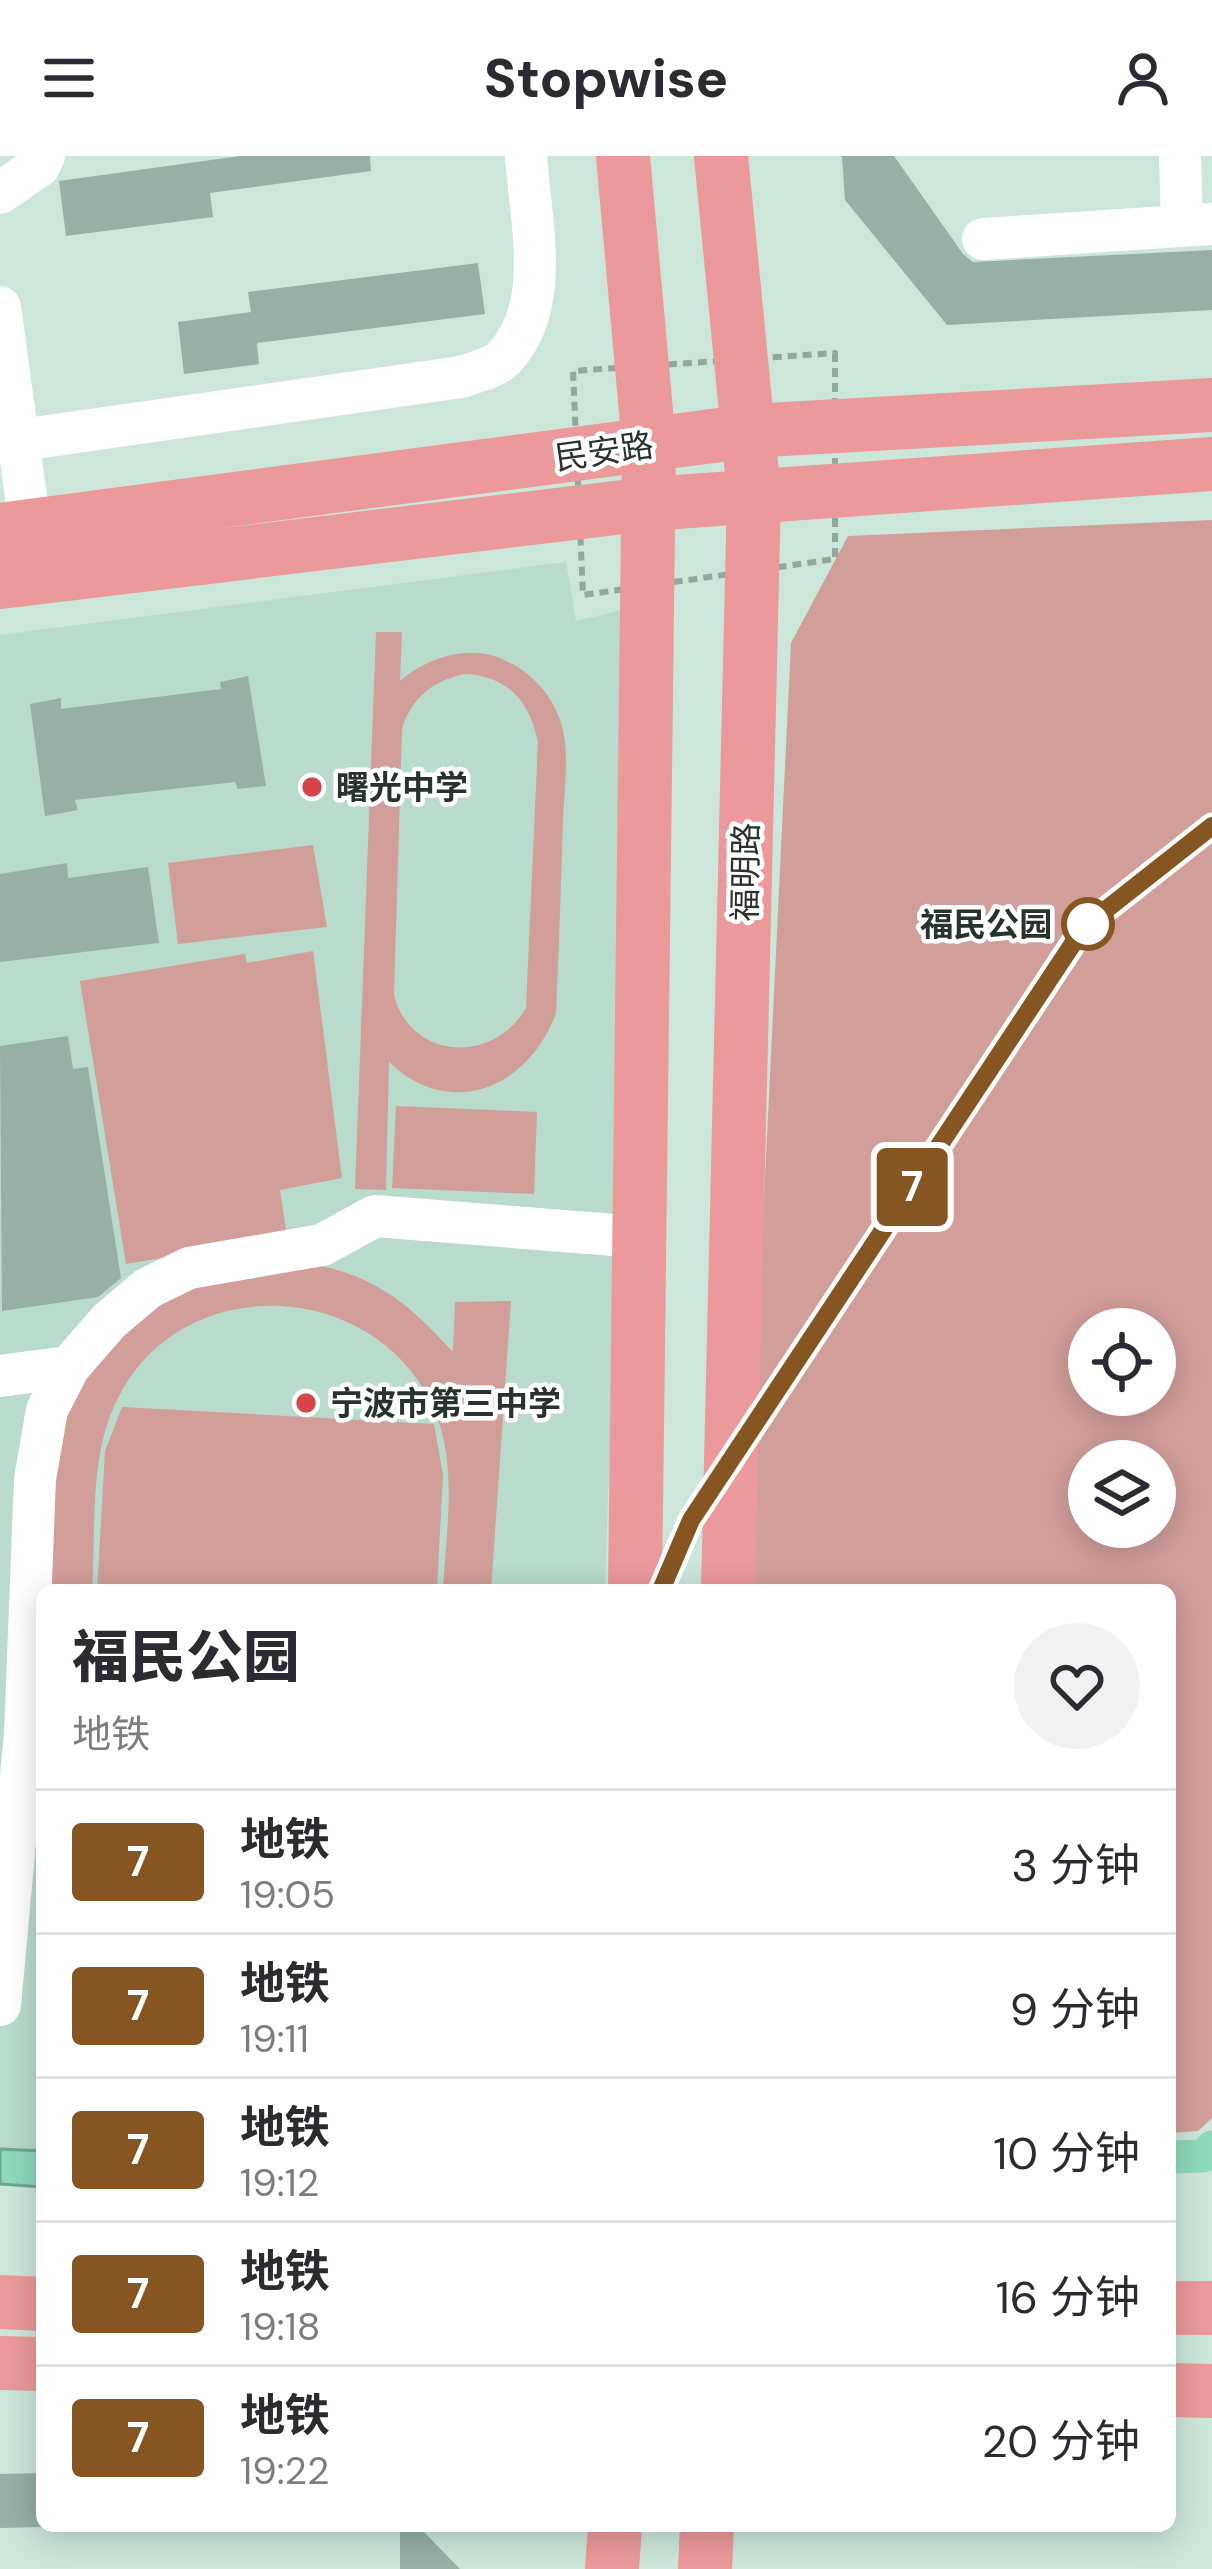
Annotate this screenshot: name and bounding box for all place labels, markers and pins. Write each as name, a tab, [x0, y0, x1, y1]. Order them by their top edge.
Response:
place label: 曙光中学	[336, 766, 468, 809]
marker: 曙光中学	[299, 774, 325, 800]
marker: 福民公园	[1063, 899, 1113, 949]
place label: 福民公园	[920, 903, 1052, 946]
place label: 宁波市第三中学	[330, 1382, 561, 1425]
marker: 宁波市第三中学	[293, 1390, 319, 1416]

